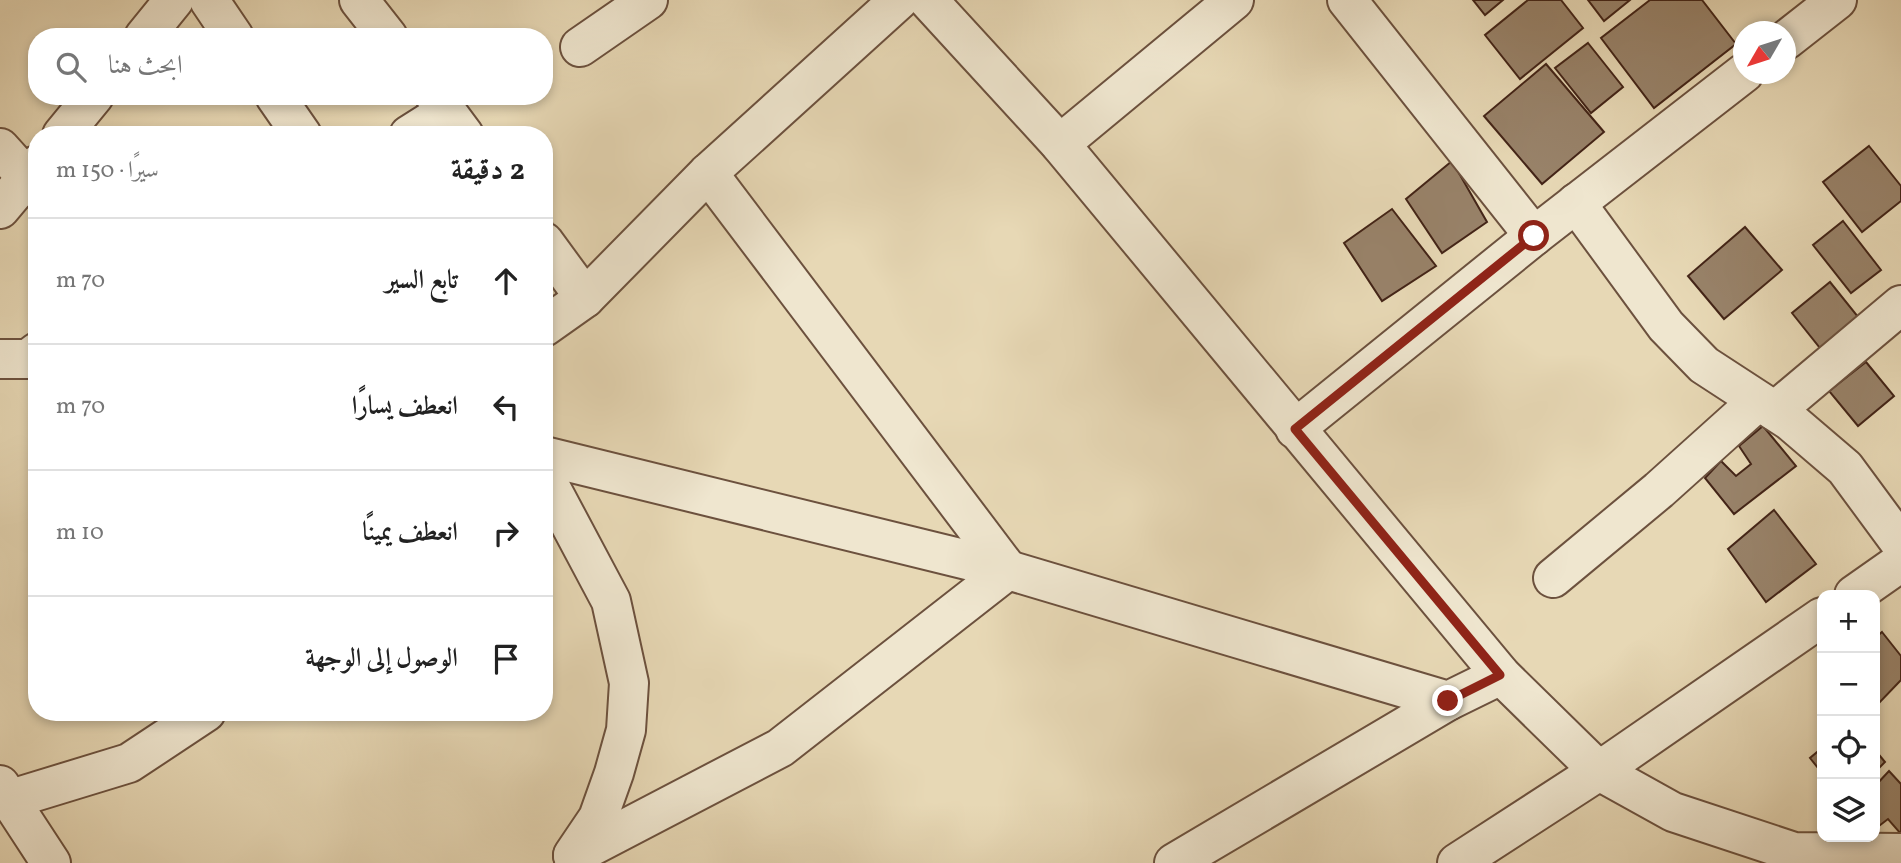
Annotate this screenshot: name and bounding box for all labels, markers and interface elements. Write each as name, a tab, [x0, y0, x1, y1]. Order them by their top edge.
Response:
north arrow	[1733, 21, 1796, 84]
search box	[28, 28, 553, 105]
icon: search	[52, 48, 90, 86]
text: ابحث هنا	[108, 48, 183, 84]
text: 2 دقيقة	[451, 150, 525, 192]
text: سيرًا · 150 m	[56, 155, 159, 187]
route start	[1518, 220, 1549, 251]
icon: ahead	[487, 262, 525, 300]
text: تابع السير	[385, 263, 458, 299]
text: 70 m	[56, 265, 105, 297]
icon: left	[487, 388, 525, 426]
text: انعطف يسارًا	[352, 389, 458, 425]
text: 70 m	[56, 391, 105, 423]
icon: right	[487, 514, 525, 552]
text: انعطف يمينًا	[362, 515, 458, 551]
text: 10 m	[56, 517, 104, 549]
map controls	[1817, 590, 1880, 842]
button: +	[1817, 590, 1880, 653]
icon: arrive	[487, 640, 525, 678]
text: الوصول إلى الوجهة	[305, 641, 458, 677]
button: −	[1817, 653, 1880, 716]
route end	[1432, 685, 1463, 716]
button: locate	[1817, 716, 1880, 779]
button: layers	[1817, 779, 1880, 842]

